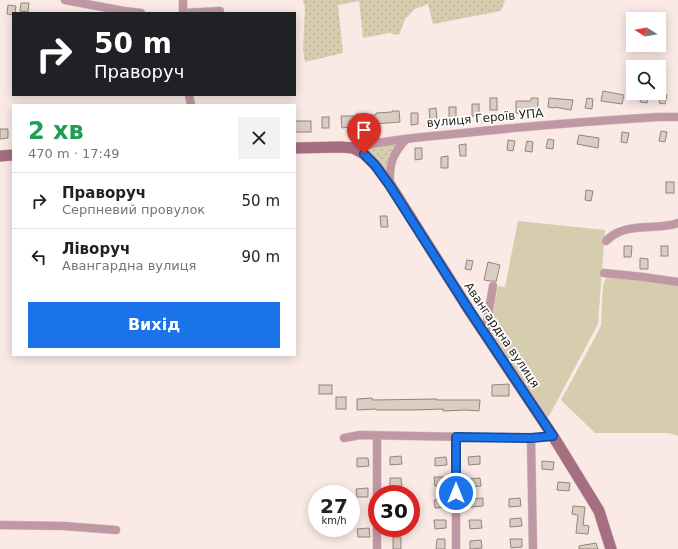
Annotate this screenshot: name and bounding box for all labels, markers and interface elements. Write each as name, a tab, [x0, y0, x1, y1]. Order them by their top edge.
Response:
north arrow	[626, 12, 666, 52]
map controls	[626, 12, 666, 100]
text: 50 m	[94, 27, 172, 60]
icon: right	[28, 28, 80, 80]
button: search	[626, 60, 666, 100]
text: Праворуч	[94, 61, 184, 82]
street label: вулиця Героїв УПА	[426, 106, 545, 130]
pin	[347, 113, 381, 154]
text: 2 хв	[28, 117, 84, 145]
button: close	[238, 117, 280, 159]
icon: arrive	[353, 119, 375, 141]
text: 470 m · 17:49	[28, 146, 119, 161]
text: Праворуч	[62, 184, 146, 202]
icon: right	[28, 190, 50, 212]
text: 50 m	[242, 192, 280, 210]
text: Серпневий провулок	[62, 202, 205, 217]
text: Ліворуч	[62, 240, 130, 258]
icon: left	[28, 246, 50, 268]
text: 90 m	[242, 248, 280, 266]
text: Авангардна вулиця	[62, 258, 196, 273]
street label: Авангардна вулиця	[461, 280, 543, 390]
button: Вихід	[28, 302, 280, 348]
position arrow	[435, 472, 477, 514]
speed limit sign: 30	[368, 485, 420, 537]
text: 27	[320, 494, 348, 518]
text: km/h	[321, 515, 347, 526]

